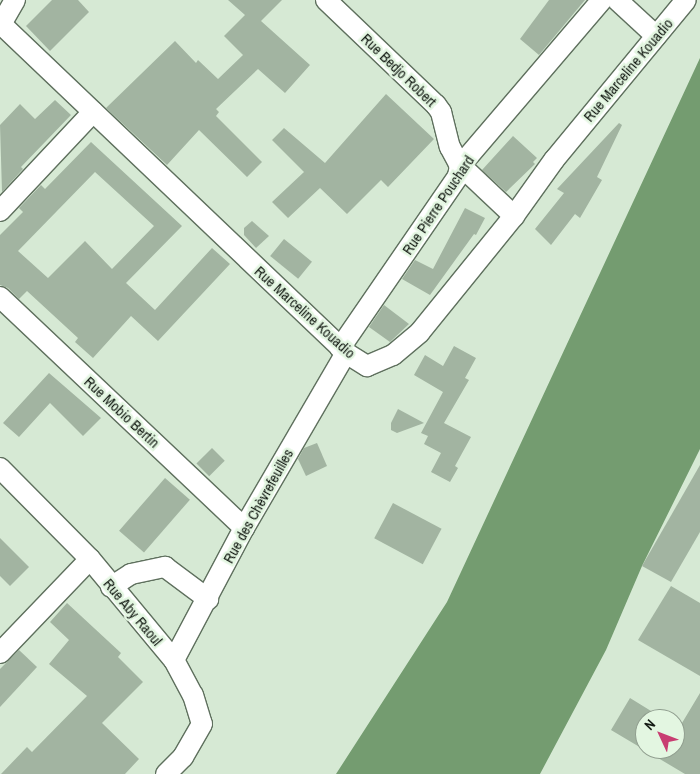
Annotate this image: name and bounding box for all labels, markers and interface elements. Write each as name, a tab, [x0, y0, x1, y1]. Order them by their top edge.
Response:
street label: Rue Marceline Kouadio	[580, 15, 676, 125]
street label: Rue Bedjo Robert	[358, 30, 440, 110]
street label: Rue Pierre Pouchard	[398, 152, 478, 258]
street label: Rue Marceline Kouadio	[251, 262, 359, 362]
street label: Rue Mobio Bertin	[81, 373, 163, 451]
street label: Rue des Chèvrefeuilles	[219, 446, 297, 566]
street label: Rue Aby Raoul	[100, 575, 166, 649]
north arrow	[635, 709, 685, 759]
text: N	[640, 715, 659, 734]

